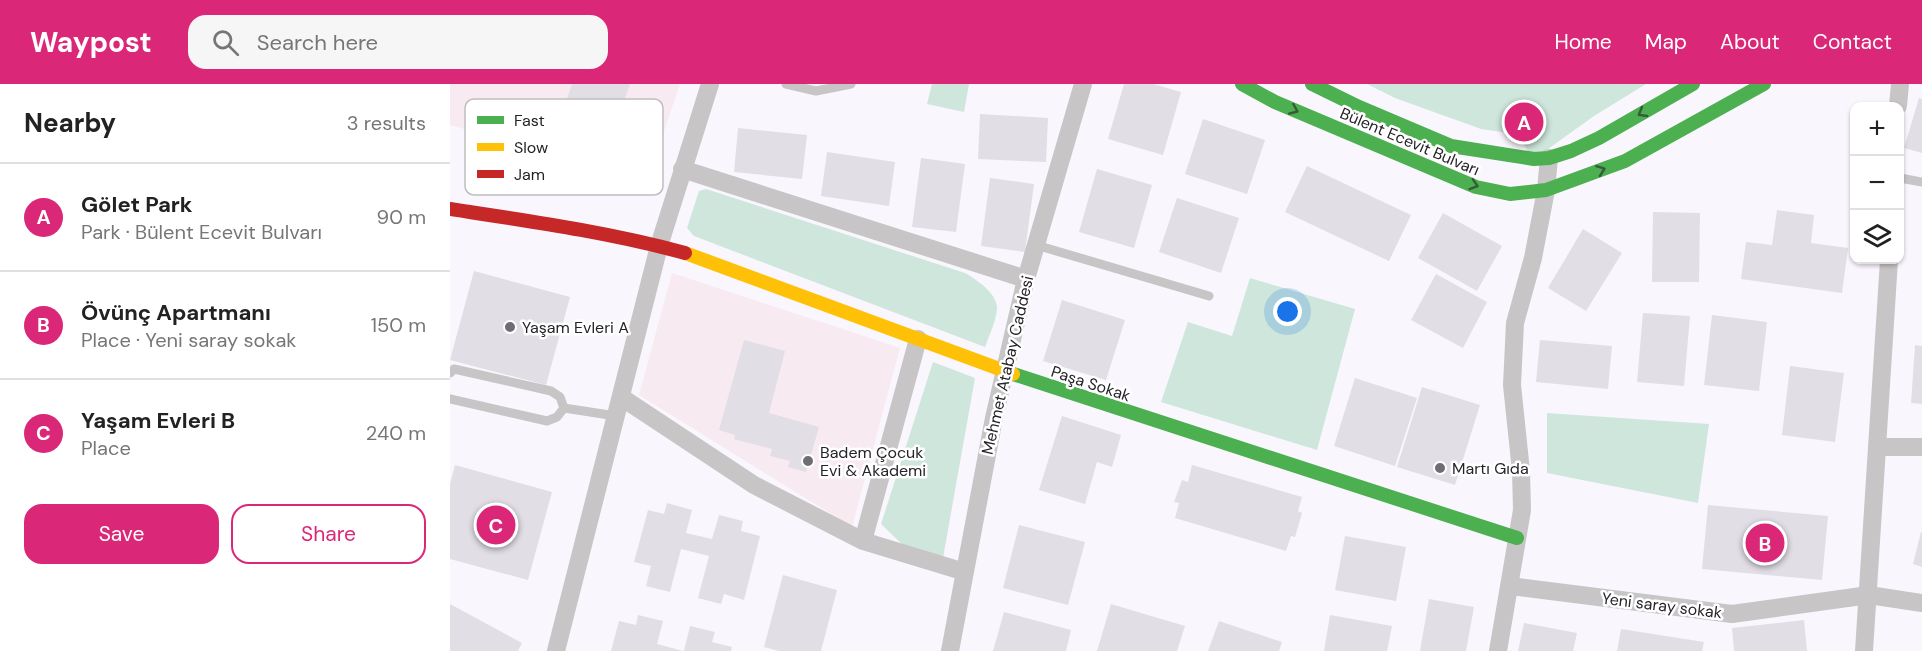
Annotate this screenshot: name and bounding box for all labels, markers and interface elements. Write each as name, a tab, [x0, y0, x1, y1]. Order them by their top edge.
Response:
search box	[188, 15, 608, 69]
text: Waypost	[30, 24, 152, 61]
icon: search	[209, 26, 242, 59]
text: Search here	[257, 28, 378, 57]
text: Home	[1554, 28, 1612, 56]
text: Map	[1645, 28, 1687, 56]
text: About	[1720, 28, 1780, 56]
text: Contact	[1813, 28, 1892, 56]
legend	[465, 99, 663, 195]
pin: A	[1504, 99, 1544, 144]
map controls	[1850, 102, 1904, 264]
button: +	[1850, 102, 1904, 156]
one-way arrow	[1288, 103, 1299, 115]
street label: Bülent Ecevit Bulvarı	[1337, 103, 1483, 180]
text: Nearby	[24, 106, 116, 140]
one-way arrow	[1638, 106, 1648, 117]
text: 3 results	[347, 110, 426, 136]
text: Fast	[514, 110, 545, 131]
text: Slow	[514, 137, 548, 158]
button: −	[1850, 156, 1904, 210]
text: Jam	[514, 164, 545, 185]
one-way arrow	[1595, 165, 1606, 178]
one-way arrow	[1468, 178, 1479, 191]
text: Gölet Park	[81, 190, 193, 219]
text: A	[36, 204, 51, 230]
text: 90 m	[377, 204, 426, 230]
button: layers	[1850, 210, 1904, 264]
text: Park · Bülent Ecevit Bulvarı	[81, 219, 322, 245]
street label: Mehmet Atabay Caddesi	[977, 274, 1038, 457]
your location	[1273, 297, 1302, 326]
text: Övünç Apartmanı	[81, 298, 271, 327]
text: B	[37, 312, 50, 338]
text: 150 m	[371, 312, 426, 338]
place label: Yaşam Evleri A	[522, 317, 629, 338]
marker: Yaşam Evleri A	[503, 320, 517, 334]
text: Place · Yeni saray sokak	[81, 327, 296, 353]
street label: Paşa Sokak	[1049, 361, 1133, 406]
text: Yaşam Evleri B	[81, 406, 235, 435]
text: C	[36, 420, 51, 446]
text: 240 m	[366, 420, 426, 446]
text: Place	[81, 435, 131, 461]
place label: Badem Çocuk Evi & Akademi	[820, 442, 926, 481]
marker: Badem Çocuk Evi & Akademi	[801, 454, 815, 468]
place label: Martı Gıda	[1452, 458, 1529, 479]
marker: Martı Gıda	[1433, 461, 1447, 475]
pin: C	[476, 502, 516, 548]
button: Save	[24, 504, 219, 564]
button: Share	[231, 504, 426, 564]
pin: B	[1746, 520, 1784, 566]
street label: Yeni saray sokak	[1601, 588, 1723, 623]

